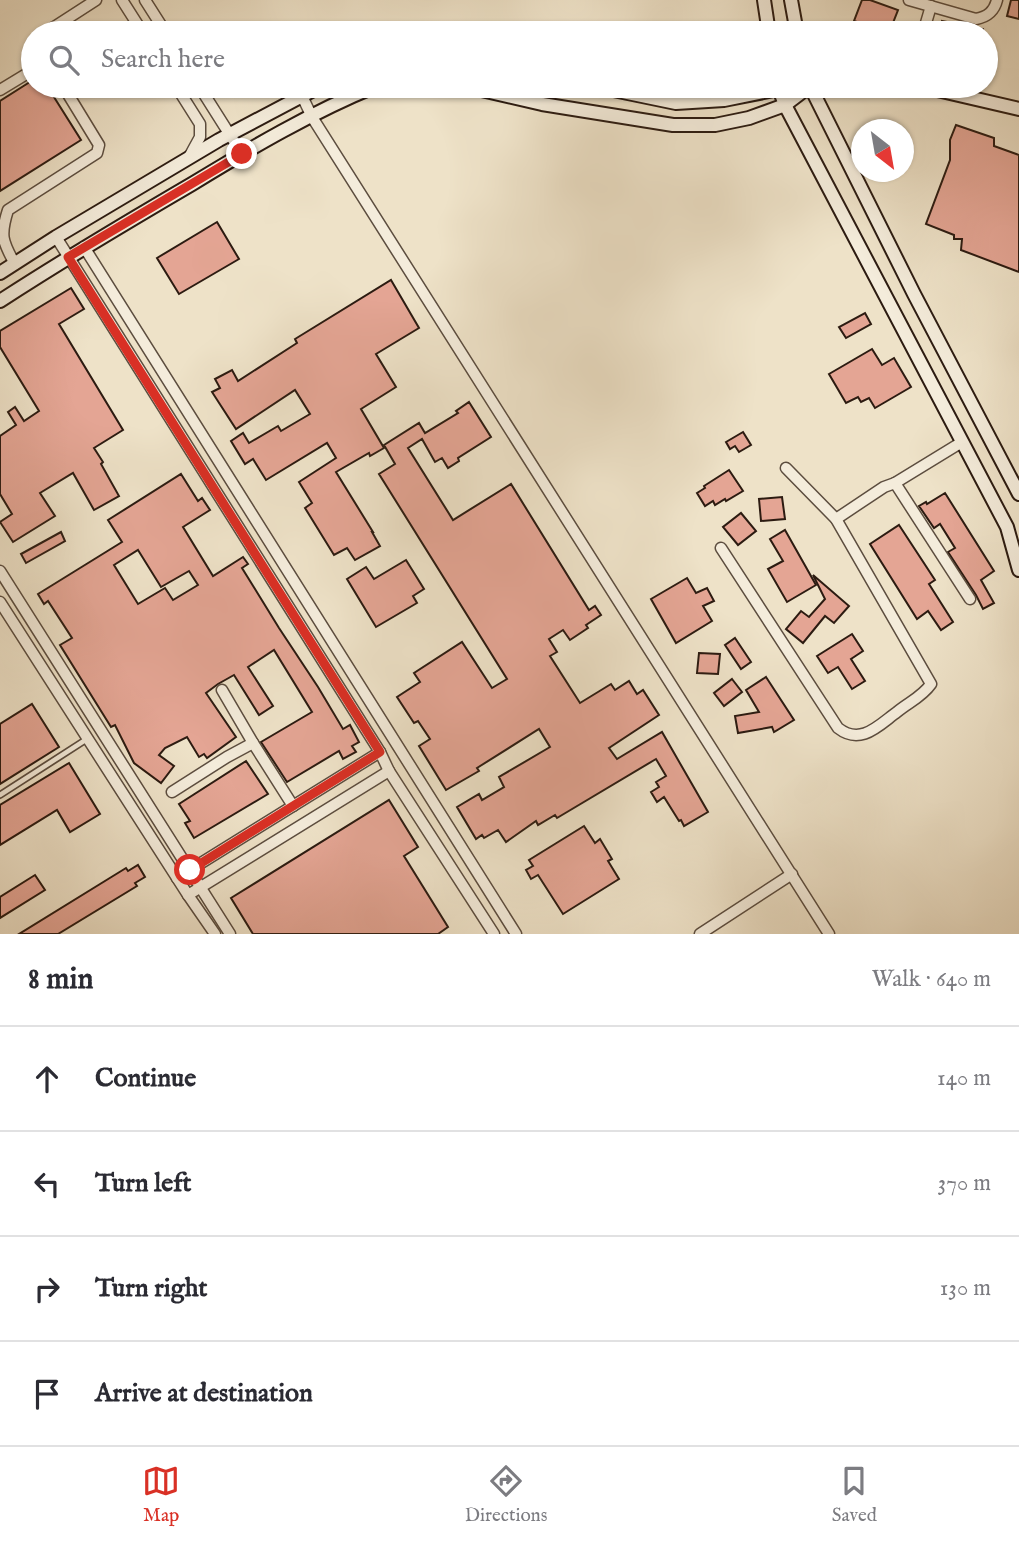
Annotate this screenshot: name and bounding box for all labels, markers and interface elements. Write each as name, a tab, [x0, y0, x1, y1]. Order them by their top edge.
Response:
search box	[21, 21, 998, 98]
icon: search	[45, 41, 83, 79]
text: Search here	[101, 43, 225, 76]
north arrow	[851, 119, 914, 182]
route end	[226, 138, 257, 169]
route start	[174, 854, 205, 885]
text: 8 min	[28, 961, 94, 999]
text: Walk · 640 m	[872, 965, 991, 994]
icon: ahead	[28, 1060, 66, 1098]
text: Continue	[95, 1062, 196, 1095]
text: 140 m	[937, 1064, 991, 1093]
icon: left	[28, 1165, 66, 1203]
text: Turn left	[95, 1167, 192, 1200]
text: 370 m	[938, 1169, 991, 1198]
icon: right	[28, 1270, 66, 1308]
text: Turn right	[95, 1272, 208, 1305]
text: 130 m	[940, 1274, 991, 1303]
icon: arrive	[28, 1375, 66, 1413]
text: Arrive at destination	[95, 1377, 313, 1410]
tab: Map	[142, 1462, 180, 1528]
tab: Directions	[465, 1462, 547, 1528]
tab: Saved	[832, 1462, 877, 1528]

